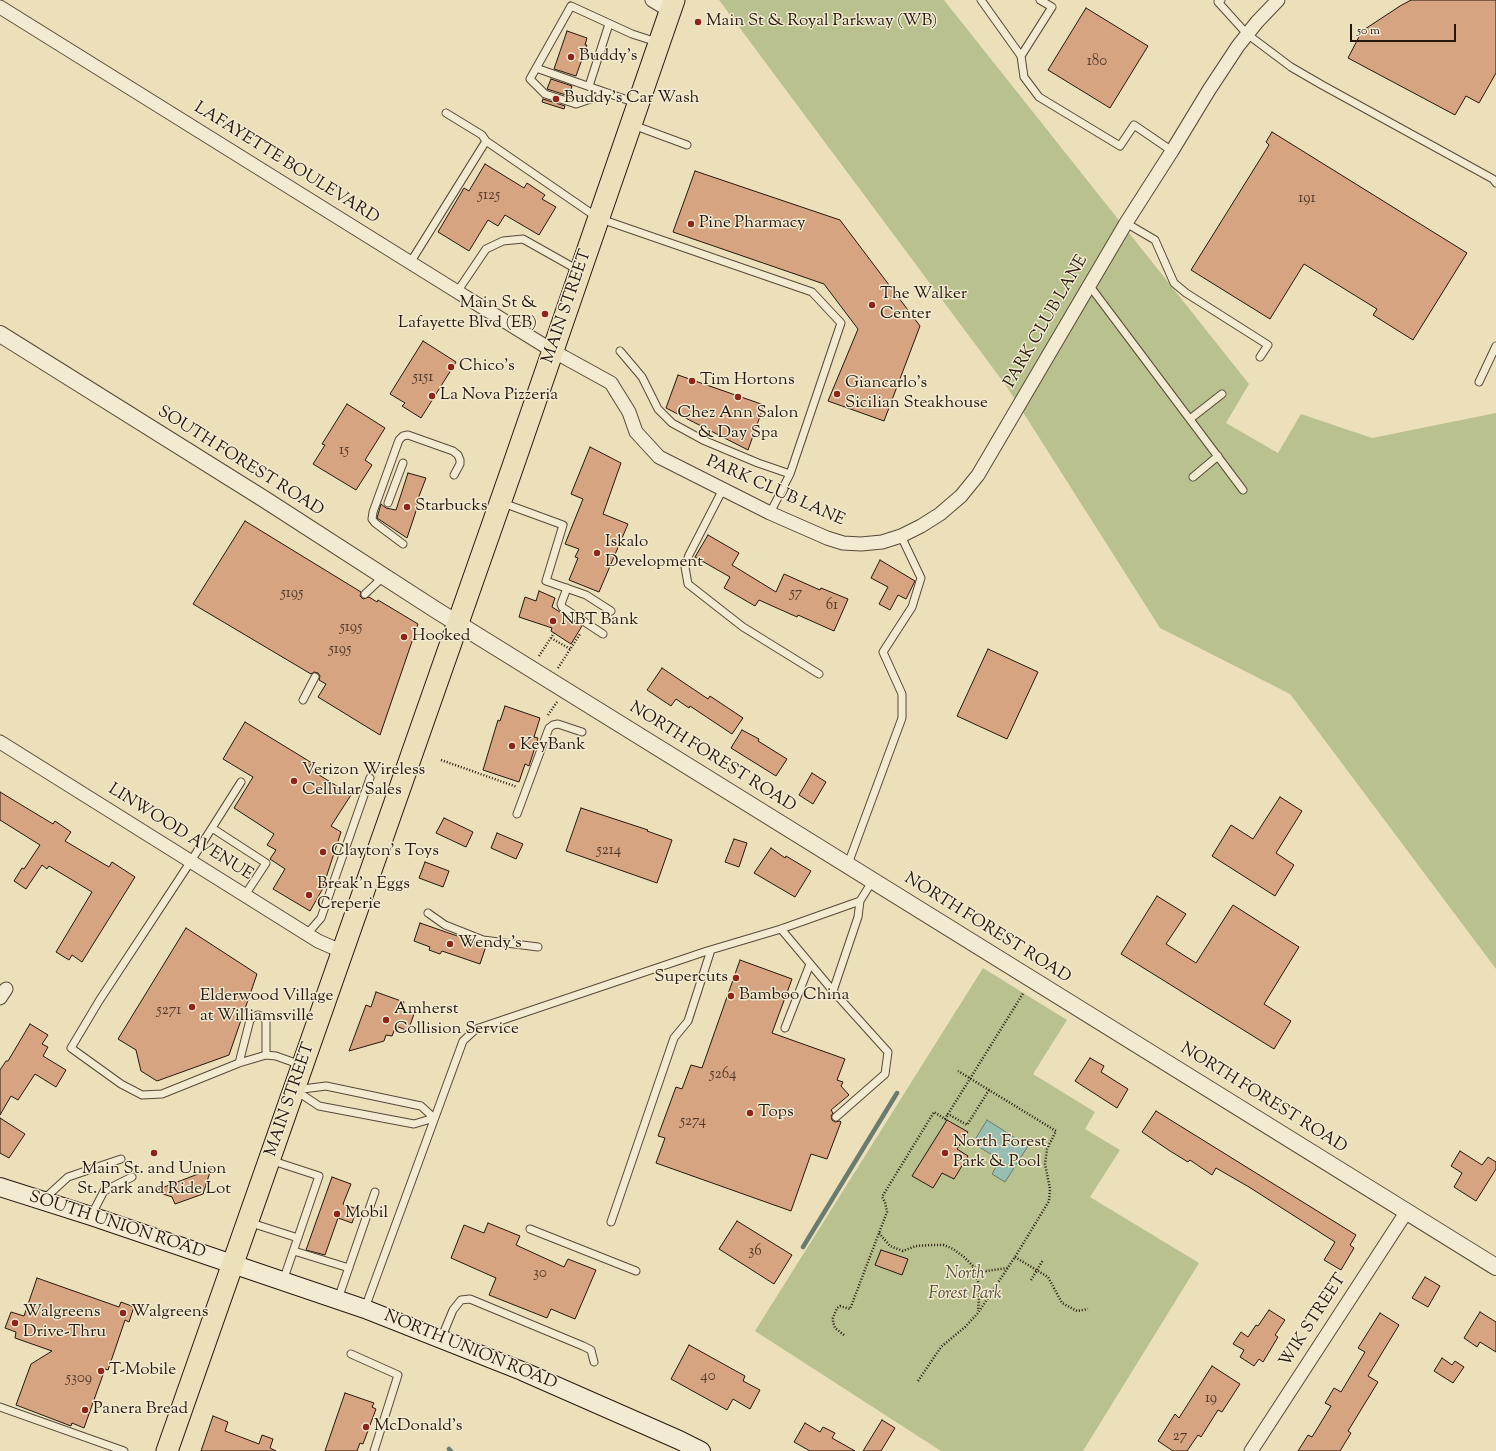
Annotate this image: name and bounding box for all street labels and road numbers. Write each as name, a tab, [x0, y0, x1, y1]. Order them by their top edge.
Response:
street label: LAFAYETTE BOULEVARD	[190, 99, 382, 229]
street label: MAIN STREET	[539, 247, 597, 367]
street label: PARK CLUB LANE	[1001, 252, 1093, 392]
street label: SOUTH FOREST ROAD	[153, 402, 327, 522]
street label: PARK CLUB LANE	[703, 452, 847, 532]
street label: NORTH FOREST ROAD	[625, 698, 799, 818]
street label: LINWOOD AVENUE	[104, 780, 256, 886]
street label: NORTH FOREST ROAD	[900, 869, 1074, 989]
street label: NORTH FOREST ROAD	[1176, 1039, 1350, 1159]
street label: MAIN STREET	[262, 1040, 320, 1160]
street label: SOUTH UNION ROAD	[26, 1188, 208, 1264]
street label: WIK STREET	[1276, 1271, 1352, 1371]
street label: NORTH UNION ROAD	[380, 1307, 560, 1395]

